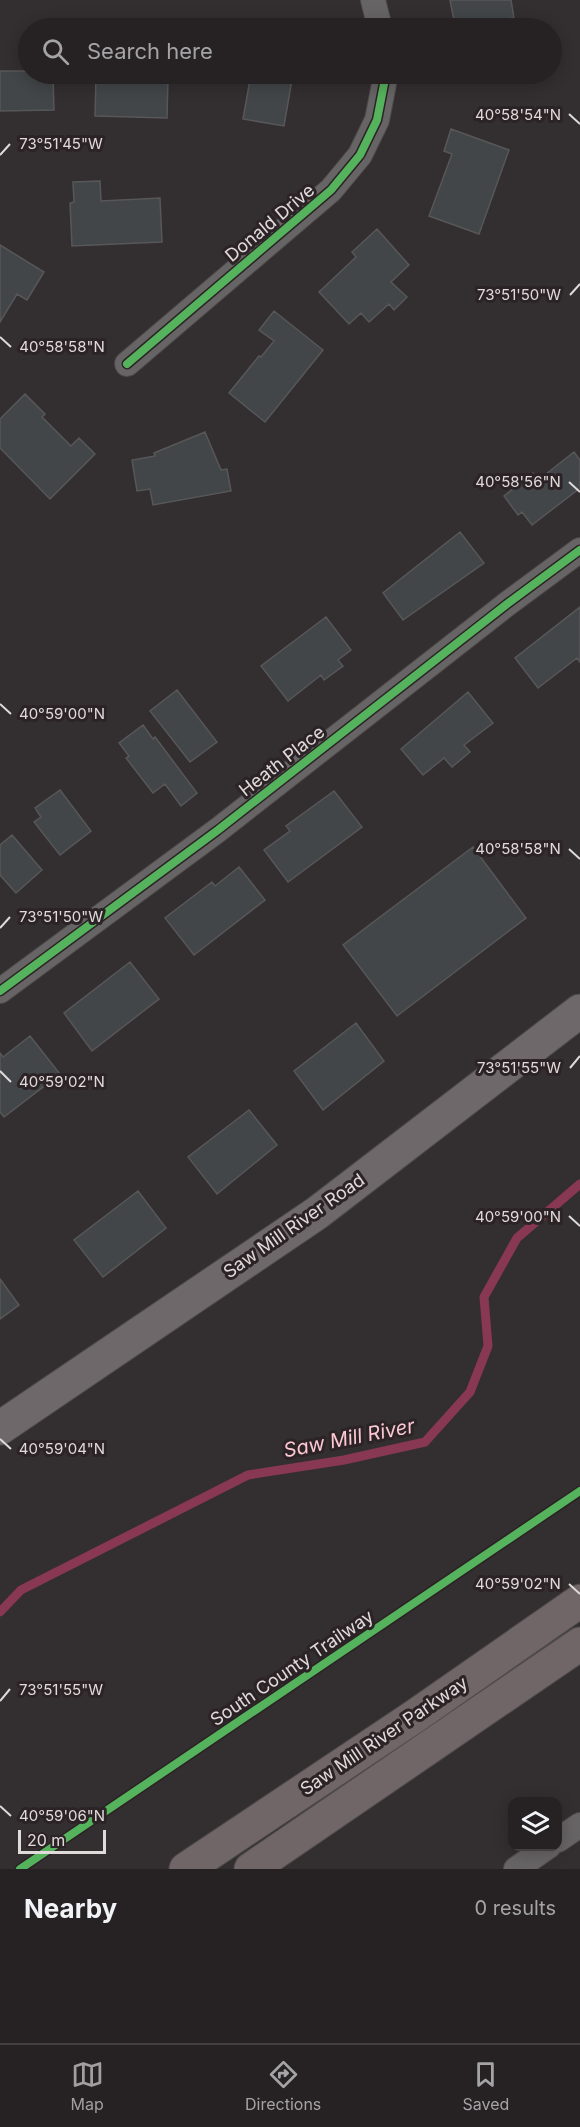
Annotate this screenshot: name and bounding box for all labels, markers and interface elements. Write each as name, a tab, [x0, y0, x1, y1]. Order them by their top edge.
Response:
search box	[18, 18, 562, 84]
icon: search	[39, 35, 72, 68]
text: Search here	[87, 38, 213, 64]
text: 40°58'54"N	[475, 105, 561, 124]
text: 73°51'45"W	[19, 134, 103, 153]
street label: Donald Drive	[221, 179, 318, 266]
text: 73°51'50"W	[477, 285, 561, 304]
text: 40°58'58"N	[19, 337, 105, 356]
text: 40°58'56"N	[475, 472, 561, 491]
text: 40°59'00"N	[19, 704, 105, 723]
street label: Heath Place	[235, 721, 329, 800]
text: 40°58'58"N	[475, 839, 561, 858]
text: 73°51'50"W	[19, 907, 103, 926]
text: 73°51'55"W	[477, 1058, 561, 1077]
text: 40°59'02"N	[19, 1072, 105, 1091]
street label: Saw Mill River Road	[219, 1169, 368, 1282]
text: 40°59'00"N	[475, 1207, 561, 1226]
water label: Saw Mill River	[281, 1413, 417, 1462]
text: 40°59'04"N	[19, 1439, 105, 1458]
text: 40°59'02"N	[475, 1574, 561, 1593]
street label: South County Trailway	[206, 1605, 377, 1730]
street label: Saw Mill River Parkway	[296, 1672, 471, 1799]
text: 73°51'55"W	[19, 1680, 103, 1699]
map controls	[508, 1797, 562, 1851]
button: layers	[508, 1797, 562, 1851]
text: 40°59'06"N	[19, 1806, 105, 1825]
scale bar	[18, 1827, 106, 1854]
text: 20 m	[27, 1830, 65, 1850]
text: Nearby	[24, 1893, 117, 1924]
text: 0 results	[474, 1896, 556, 1920]
tab: Map	[71, 2058, 104, 2114]
tab: Directions	[245, 2058, 321, 2114]
tab: Saved	[463, 2058, 509, 2114]

